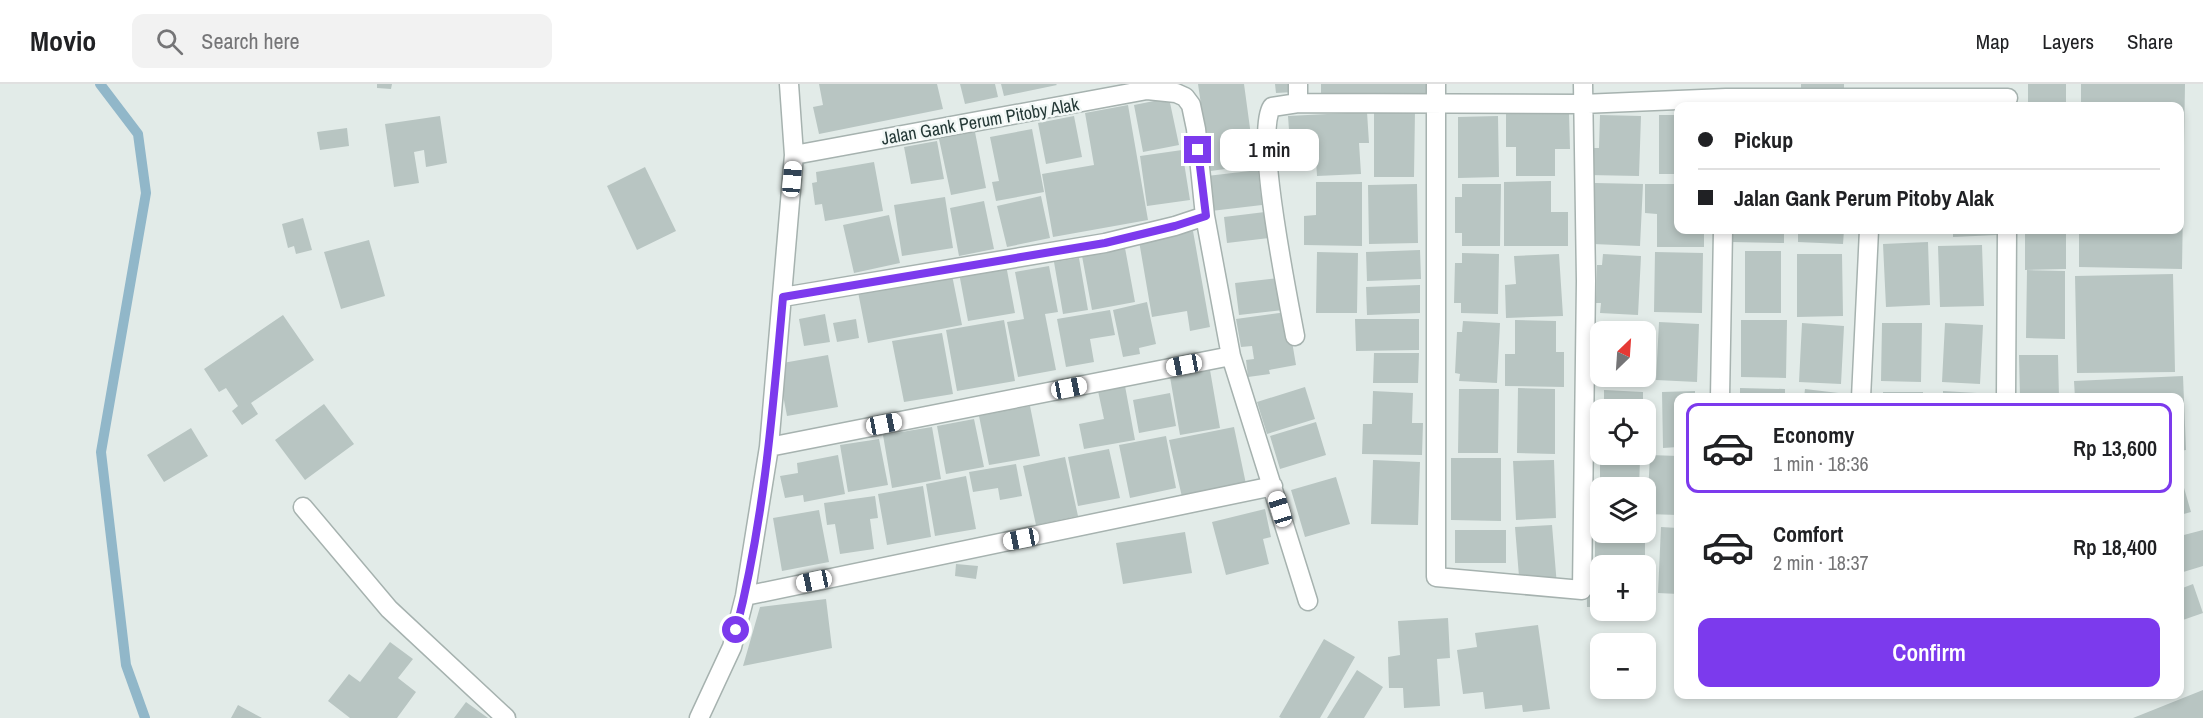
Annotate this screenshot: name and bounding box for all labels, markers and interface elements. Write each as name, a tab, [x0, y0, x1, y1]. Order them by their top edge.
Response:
search box	[132, 14, 552, 68]
text: Movio	[30, 22, 96, 60]
icon: search	[153, 25, 186, 58]
text: Search here	[201, 26, 300, 56]
text: Map	[1976, 27, 2009, 56]
text: Layers	[2042, 27, 2094, 56]
text: Share	[2127, 27, 2173, 56]
street label: Jalan Gank Perum Pitoby Alak	[879, 91, 1081, 151]
text: Pickup	[1734, 125, 1793, 155]
callout: 1 min	[1219, 129, 1318, 171]
route end	[1184, 136, 1211, 163]
text: 1 min	[1248, 136, 1291, 163]
car	[781, 160, 803, 198]
text: Jalan Gank Perum Pitoby Alak	[1734, 183, 1994, 213]
north arrow	[1590, 321, 1656, 387]
map controls	[1590, 321, 1656, 699]
car	[1165, 353, 1203, 377]
car	[1050, 376, 1088, 400]
button: locate	[1590, 399, 1656, 465]
car	[865, 412, 903, 436]
text: Economy	[1773, 420, 1854, 450]
icon: car	[1701, 421, 1755, 475]
text: Rp 13,600	[2073, 433, 2157, 463]
text: 1 min · 18:36	[1773, 450, 1869, 477]
button: layers	[1590, 477, 1656, 543]
car	[1266, 489, 1294, 529]
text: Comfort	[1773, 519, 1843, 549]
icon: car	[1701, 520, 1755, 574]
car	[1002, 527, 1040, 551]
text: Rp 18,400	[2073, 532, 2157, 562]
text: 2 min · 18:37	[1773, 549, 1869, 576]
button: +	[1590, 555, 1656, 621]
car	[795, 568, 833, 594]
route start	[722, 616, 749, 643]
button: Confirm	[1698, 618, 2160, 687]
button: −	[1590, 633, 1656, 699]

